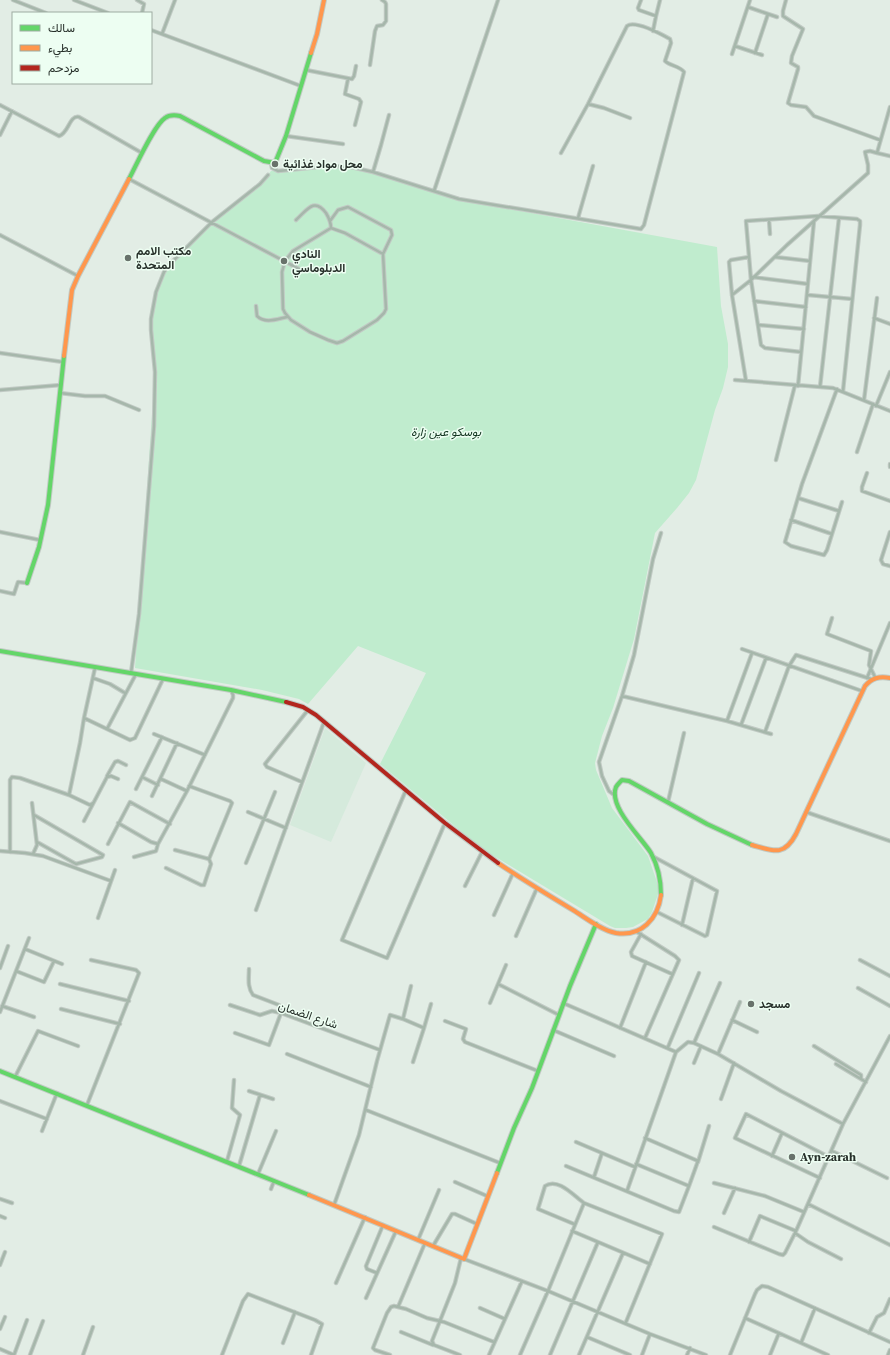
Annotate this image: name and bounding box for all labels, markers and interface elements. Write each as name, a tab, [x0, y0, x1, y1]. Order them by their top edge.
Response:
legend	[12, 12, 152, 84]
text: سالك	[48, 20, 75, 36]
text: بطيء	[48, 40, 72, 58]
text: مزدحم	[48, 60, 79, 76]
place label: محل مواد غذائية	[283, 156, 363, 172]
marker: محل مواد غذائية	[270, 159, 280, 169]
place label: مكتب الامم المتحدة	[136, 243, 192, 273]
place label: النادي الدبلوماسي	[292, 246, 345, 278]
marker: مكتب الامم المتحدة	[123, 253, 133, 263]
marker: النادي الدبلوماسي	[279, 256, 289, 266]
park label: بوسكو عين زارة	[411, 424, 481, 440]
place label: مسجد	[759, 996, 791, 1012]
street label: شارع الضمان	[276, 997, 340, 1034]
marker: مسجد	[746, 999, 756, 1009]
place label: Ayn-zarah	[800, 1149, 857, 1165]
marker: Ayn-zarah	[787, 1152, 797, 1162]

